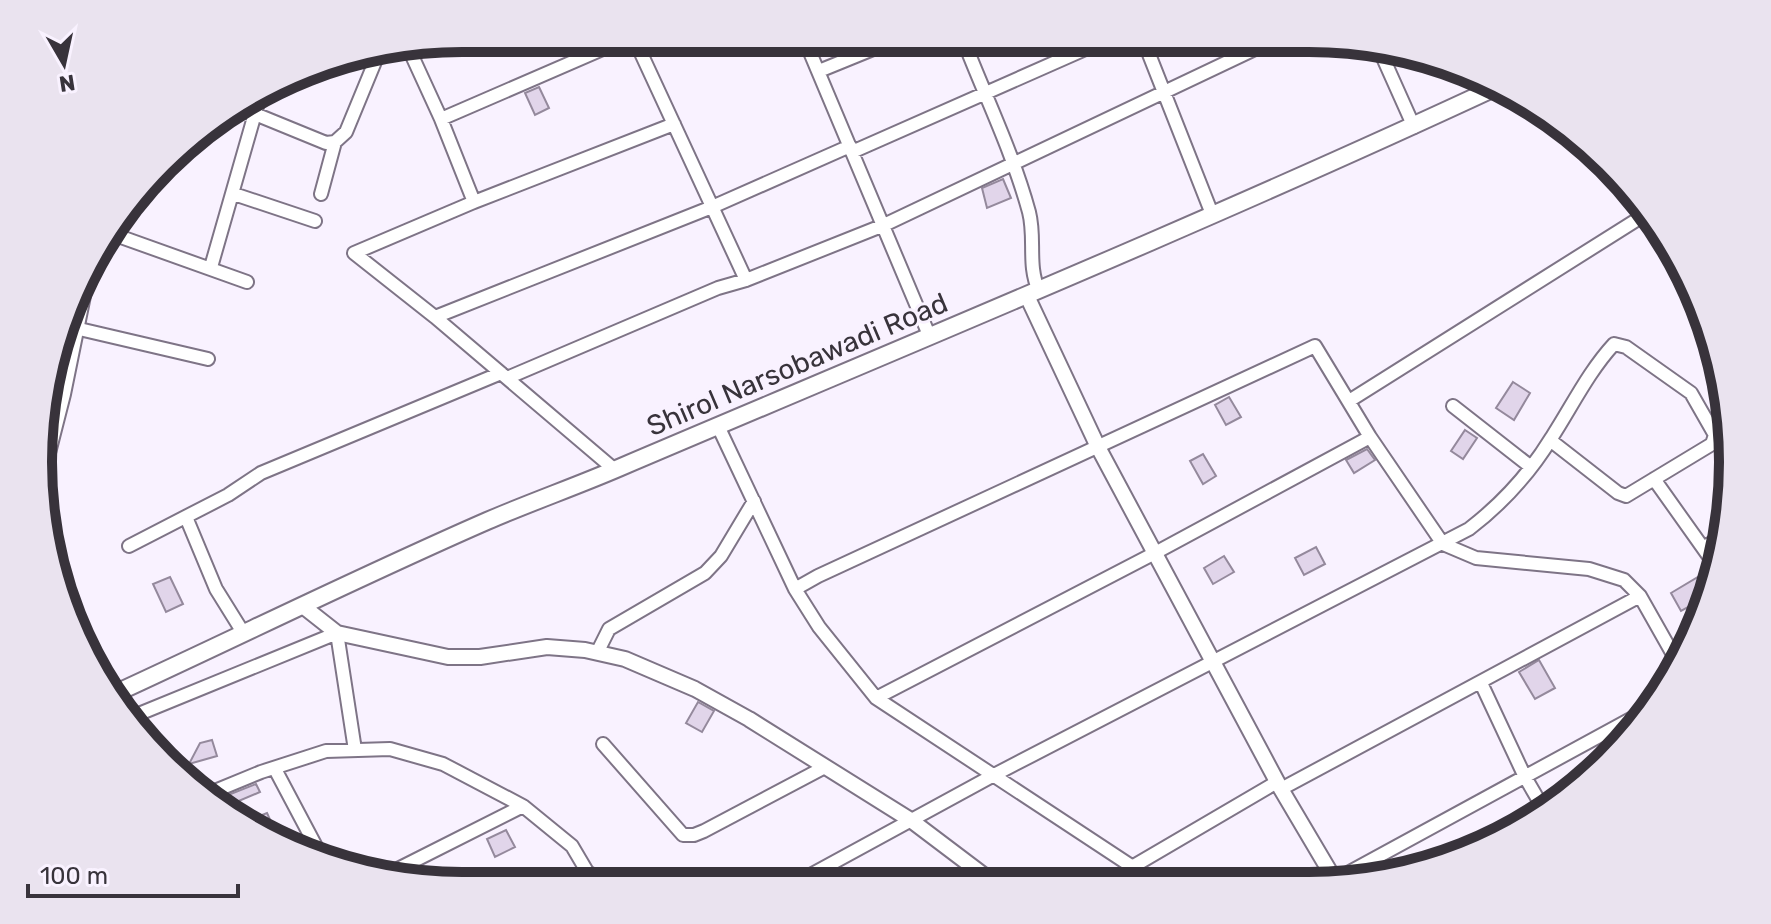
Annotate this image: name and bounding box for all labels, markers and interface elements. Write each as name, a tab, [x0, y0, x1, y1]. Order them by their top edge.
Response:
north arrow	[24, 24, 104, 104]
text: N	[57, 69, 77, 98]
street label: Shirol Narsobawadi Road	[642, 286, 953, 443]
scale bar	[28, 848, 238, 898]
text: 100 m	[40, 862, 108, 890]

